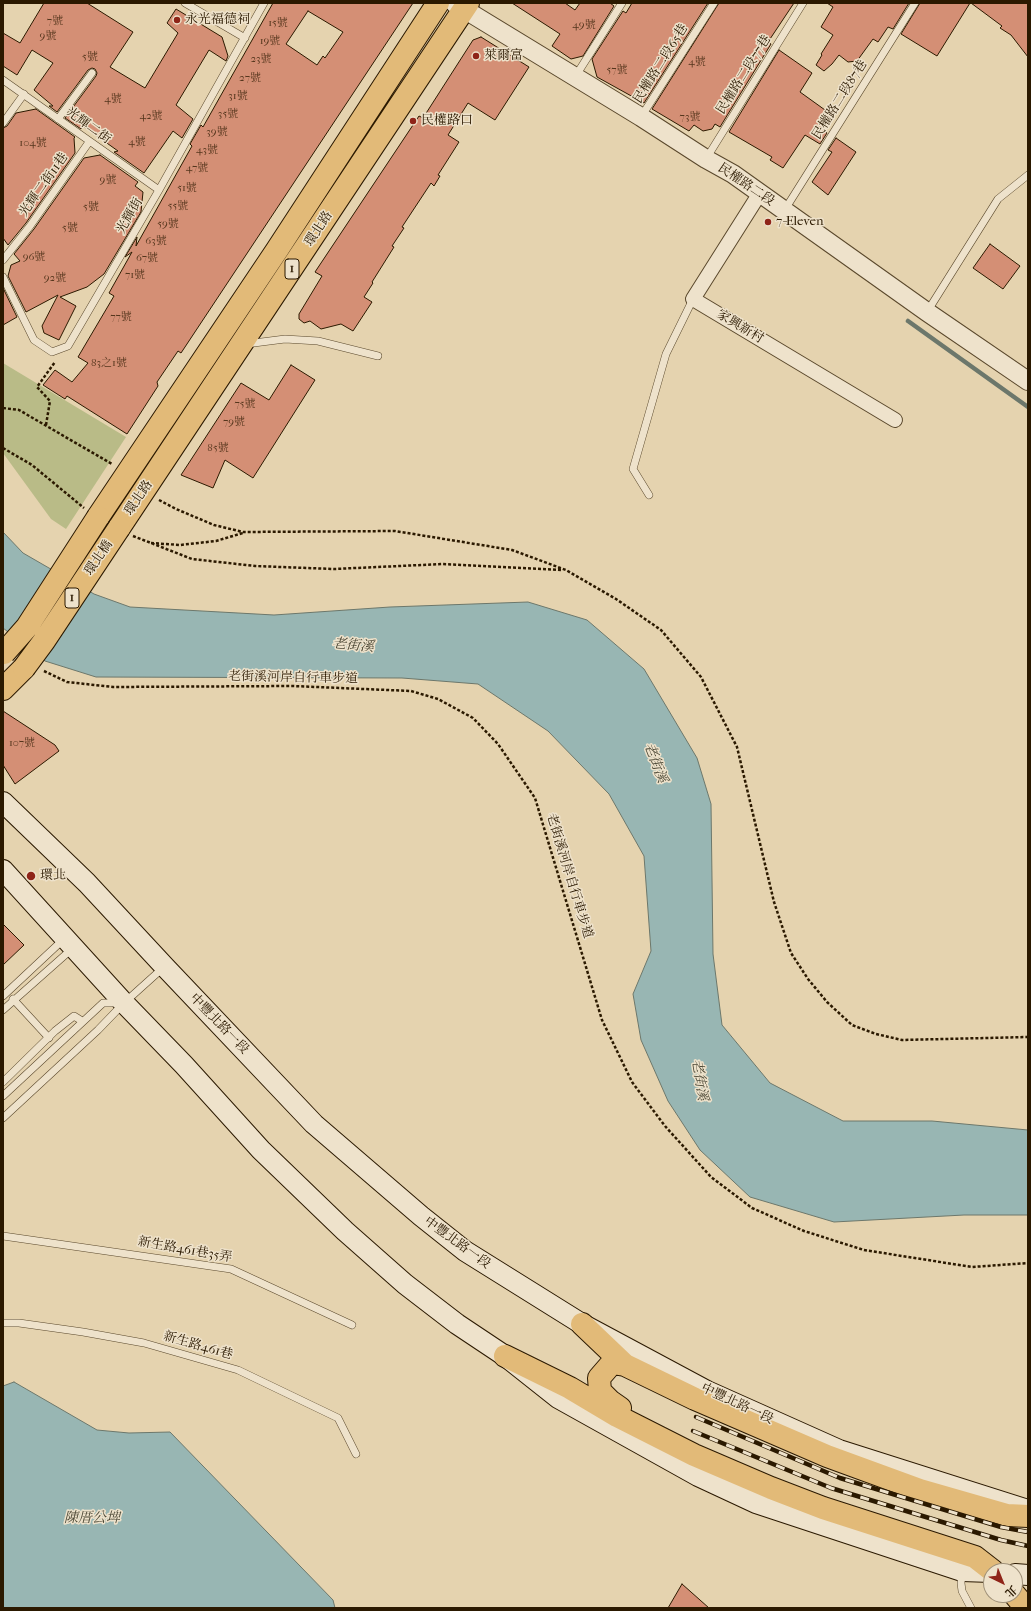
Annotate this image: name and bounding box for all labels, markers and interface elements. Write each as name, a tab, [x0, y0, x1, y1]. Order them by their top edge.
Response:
place label: 永光福德祠	[185, 12, 250, 28]
house number: 7號	[47, 14, 63, 28]
marker: 永光福德祠	[172, 15, 182, 25]
house number: 15號	[268, 16, 288, 30]
house number: 49號	[572, 18, 596, 32]
street label: 民權路二段65巷	[630, 21, 692, 107]
house number: 9號	[40, 29, 56, 43]
street label: 民權路二段77巷	[713, 32, 775, 118]
house number: 19號	[260, 34, 280, 48]
place label: 萊爾富	[484, 48, 523, 64]
house number: 5號	[82, 50, 98, 64]
marker: 萊爾富	[471, 51, 481, 61]
house number: 23號	[250, 52, 272, 66]
house number: 4號	[688, 55, 706, 69]
street label: 民權路二段87巷	[809, 57, 871, 143]
house number: 57號	[606, 63, 628, 77]
house number: 27號	[239, 71, 261, 85]
house number: 31號	[228, 89, 248, 103]
house number: 4號	[104, 92, 122, 106]
street label: 光輝二街	[62, 104, 114, 148]
house number: 35號	[218, 107, 238, 121]
house number: 42號	[139, 109, 163, 123]
house number: 73號	[680, 110, 700, 124]
place label: 民權路口	[421, 113, 473, 129]
marker: 民權路口	[408, 116, 418, 126]
house number: 39號	[206, 125, 228, 139]
house number: 4號	[128, 135, 146, 149]
house number: 104號	[19, 136, 47, 150]
house number: 43號	[196, 143, 218, 157]
street label: 光輝二街11巷	[16, 150, 72, 220]
street label: 民權路二段	[715, 160, 777, 210]
house number: 47號	[186, 161, 208, 175]
house number: 9號	[100, 173, 116, 187]
house number: 51號	[177, 181, 197, 195]
street label: 光輝街	[113, 195, 147, 237]
house number: 55號	[168, 199, 188, 213]
house number: 5號	[83, 200, 99, 214]
street label: 環北路	[302, 208, 336, 250]
place label: 7-Eleven	[776, 214, 824, 230]
house number: 59號	[157, 217, 179, 231]
marker: 7-Eleven	[763, 217, 773, 227]
house number: 5號	[62, 221, 78, 235]
house number: 63號	[145, 234, 167, 248]
house number: 96號	[23, 250, 45, 264]
house number: 67號	[136, 251, 158, 265]
road number: 1	[285, 259, 299, 279]
house number: 71號	[125, 268, 145, 282]
house number: 92號	[44, 271, 66, 285]
street label: 家興新村	[714, 307, 766, 347]
house number: 77號	[110, 310, 132, 324]
house number: 83之1號	[91, 356, 127, 370]
house number: 75號	[234, 397, 256, 411]
house number: 79號	[223, 415, 245, 429]
house number: 85號	[207, 441, 229, 455]
street label: 環北路	[122, 477, 156, 519]
street label: 環北橋	[82, 537, 116, 579]
road number: 1	[65, 588, 79, 608]
water label: 老街溪	[331, 636, 375, 656]
street label: 老街溪河岸自行車步道	[228, 669, 358, 687]
house number: 107號	[9, 736, 35, 750]
water label: 老街溪	[640, 740, 670, 786]
street label: 老街溪河岸自行車步道	[543, 812, 595, 940]
place label: 環北	[40, 868, 66, 884]
marker: 環北	[25, 870, 37, 882]
street label: 中豐北路一段	[186, 991, 252, 1057]
water label: 老街溪	[687, 1058, 711, 1102]
street label: 中豐北路一段	[421, 1214, 493, 1272]
street label: 新生路461巷35弄	[137, 1234, 233, 1266]
street label: 新生路461巷	[162, 1329, 234, 1363]
street label: 中豐北路一段	[698, 1380, 776, 1428]
water label: 陳厝公埤	[64, 1511, 120, 1527]
north arrow	[983, 1563, 1023, 1603]
text: 北	[1002, 1583, 1019, 1600]

